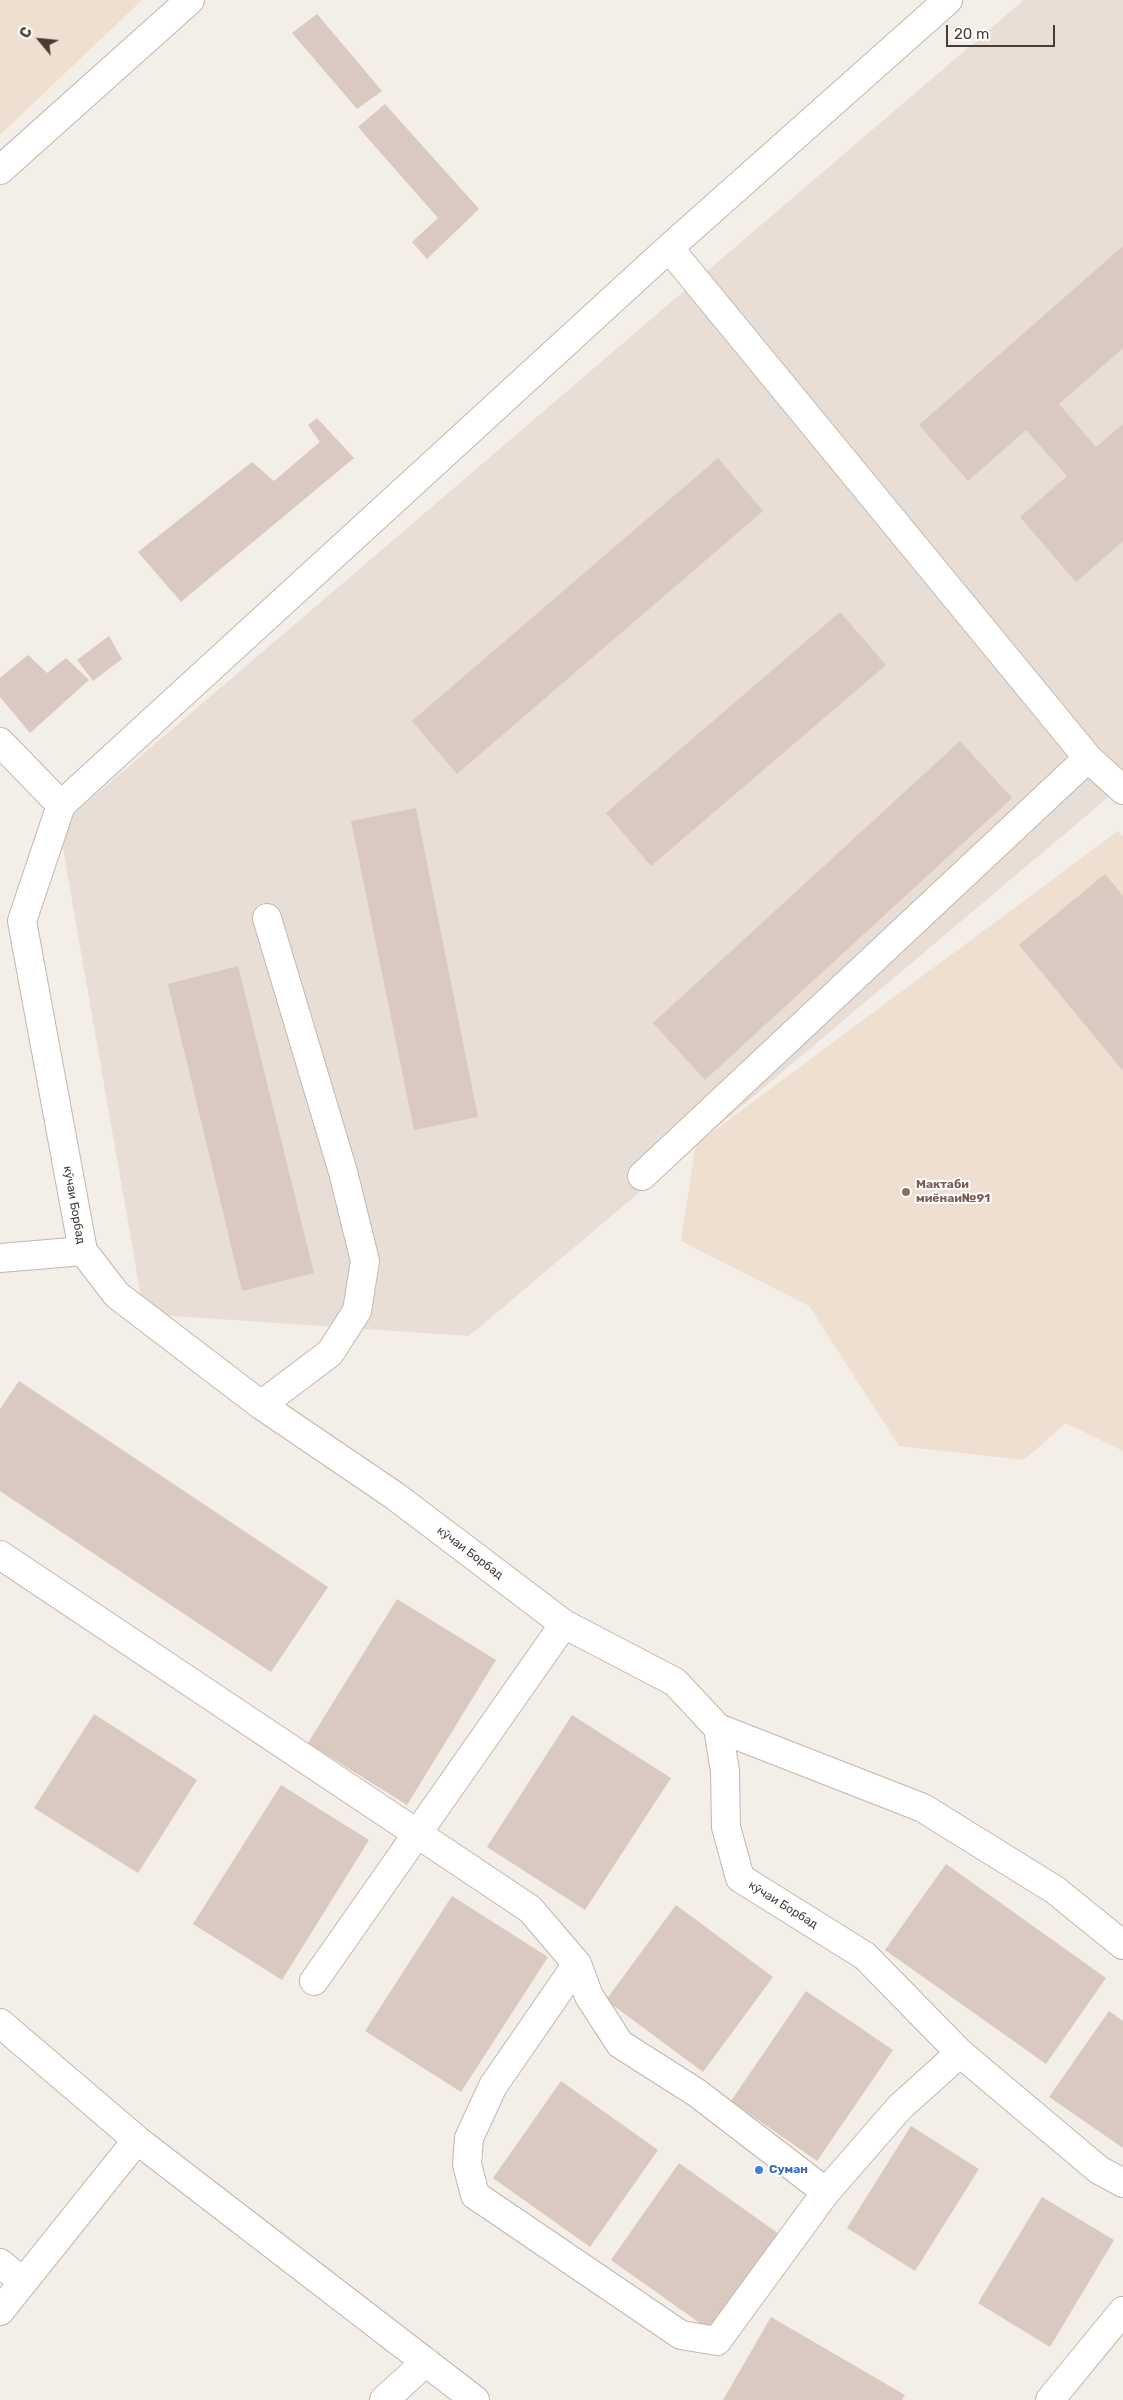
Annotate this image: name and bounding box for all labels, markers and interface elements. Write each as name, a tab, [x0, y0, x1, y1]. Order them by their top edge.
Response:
north arrow	[15, 15, 65, 65]
scale bar	[948, 15, 1057, 47]
text: С	[16, 24, 36, 41]
text: 20 m	[954, 25, 989, 43]
street label: кӯчаи Борбад	[60, 1165, 88, 1245]
place label: Мактаби миёнаи№91	[916, 1178, 990, 1206]
marker: Мактаби миёнаи№91	[900, 1186, 912, 1198]
street label: кӯчаи Борбад	[434, 1523, 506, 1583]
street label: кӯчаи Борбад	[746, 1878, 820, 1932]
place label: Суман	[769, 2163, 808, 2177]
marker: Суман	[753, 2164, 765, 2176]

